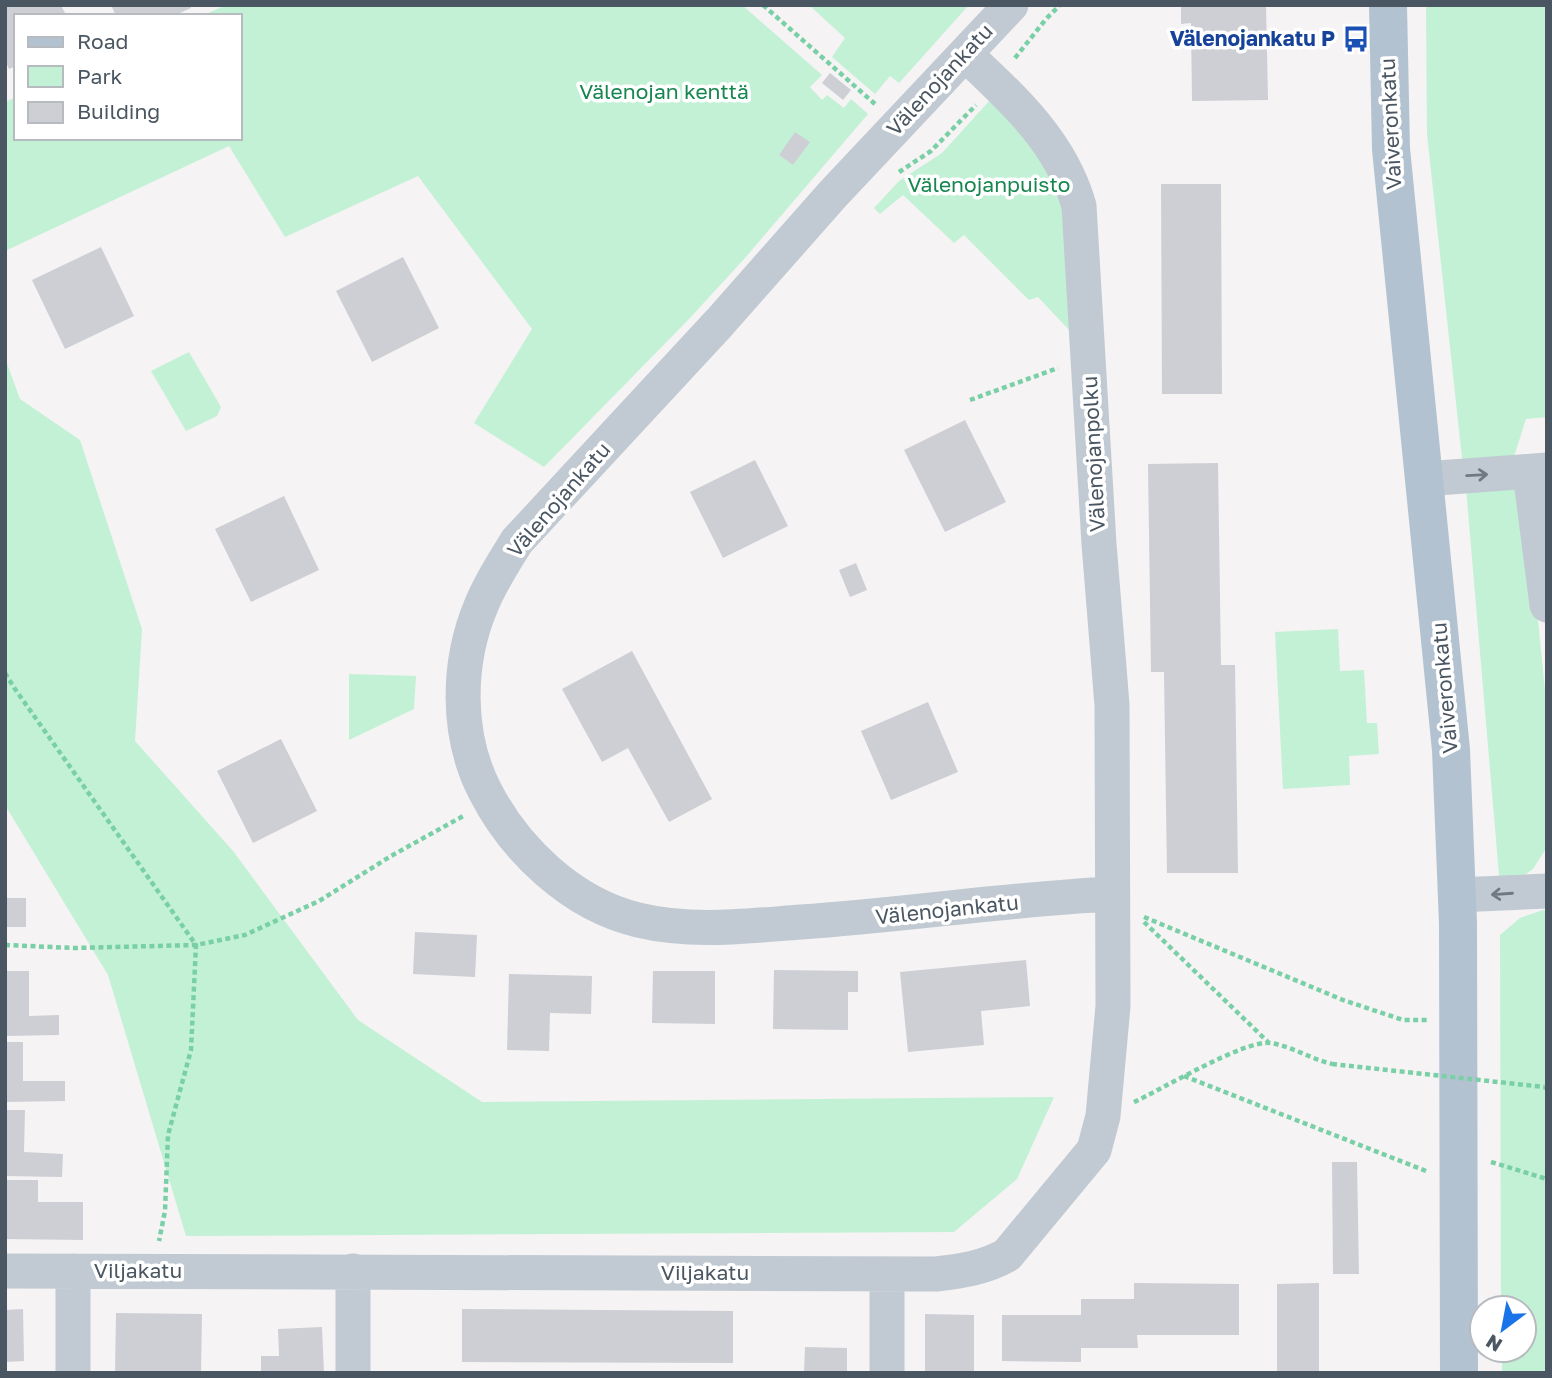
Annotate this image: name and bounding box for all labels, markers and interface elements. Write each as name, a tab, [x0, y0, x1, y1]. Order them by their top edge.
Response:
legend	[14, 14, 242, 140]
street label: Välenojankatu	[881, 18, 998, 141]
bus stop icon: Välenojankatu P	[1341, 24, 1371, 54]
place label: Välenojankatu P	[1170, 25, 1335, 51]
text: Road	[77, 28, 128, 54]
street label: Vaiveronkatu	[1374, 58, 1406, 191]
text: Park	[77, 63, 123, 89]
park label: Välenojan kenttä	[579, 78, 749, 104]
text: Building	[77, 98, 160, 124]
park label: Välenojanpuisto	[908, 171, 1070, 197]
street label: Välenojanpolku	[1076, 375, 1110, 533]
street label: Välenojankatu	[501, 437, 615, 562]
one-way arrow	[1465, 468, 1488, 481]
street label: Vaiveronkatu	[1425, 621, 1463, 755]
one-way arrow	[1491, 888, 1514, 901]
street label: Välenojankatu	[874, 889, 1020, 929]
street label: Viljakatu	[94, 1257, 182, 1283]
street label: Viljakatu	[661, 1259, 749, 1285]
north arrow	[1468, 1294, 1538, 1364]
text: N	[1482, 1330, 1506, 1357]

